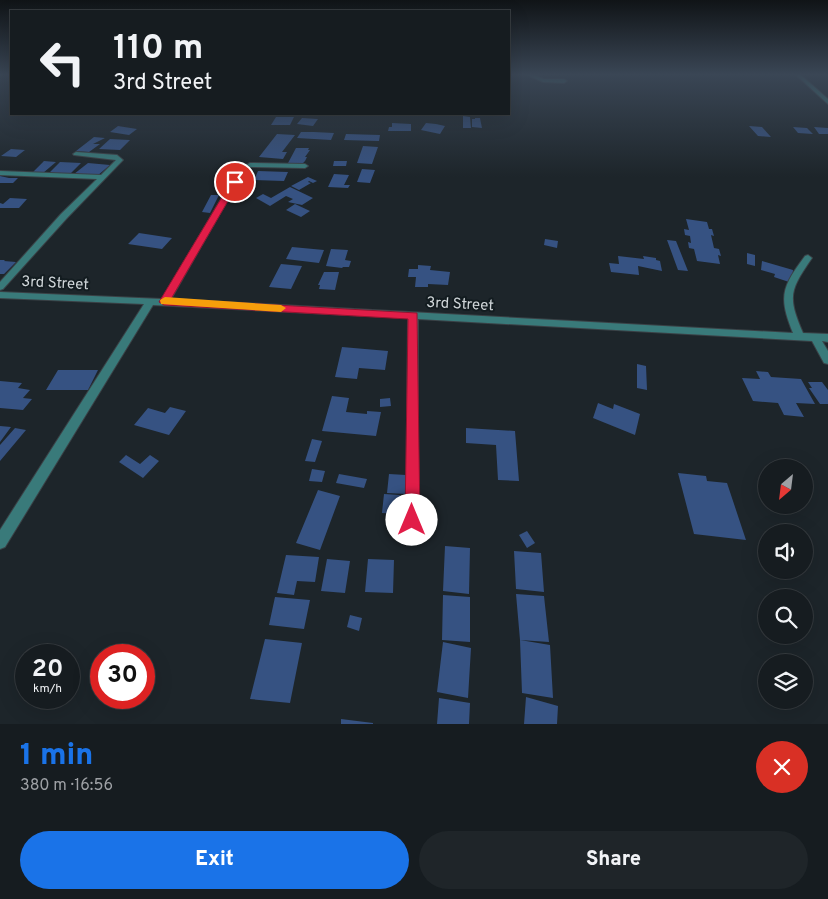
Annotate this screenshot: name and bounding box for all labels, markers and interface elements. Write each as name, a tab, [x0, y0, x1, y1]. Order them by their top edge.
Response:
text: 110 m	[113, 27, 203, 71]
icon: left	[30, 30, 95, 95]
text: 3rd Street	[113, 70, 212, 97]
pin	[214, 161, 256, 203]
icon: arrive	[221, 168, 249, 196]
street label: 3rd Street	[21, 273, 89, 295]
street label: 3rd Street	[426, 294, 494, 316]
north arrow	[758, 459, 812, 514]
map controls	[758, 459, 813, 709]
position arrow	[385, 493, 437, 545]
button: sound	[758, 524, 813, 579]
button: search	[758, 589, 813, 644]
speed limit sign: 30	[90, 644, 155, 709]
text: 20	[32, 654, 63, 686]
button: layers	[758, 654, 813, 709]
text: km/h	[33, 681, 62, 697]
text: 1 min	[20, 738, 93, 775]
button: close	[756, 741, 808, 793]
text: 380 m · 16:56	[20, 776, 113, 796]
button: Exit	[20, 831, 409, 889]
button: Share	[419, 831, 808, 889]

